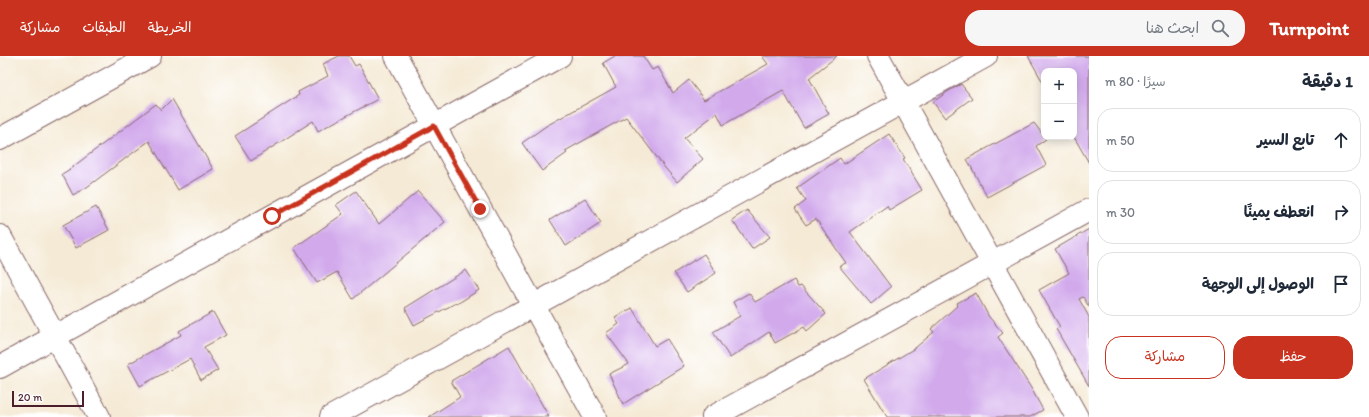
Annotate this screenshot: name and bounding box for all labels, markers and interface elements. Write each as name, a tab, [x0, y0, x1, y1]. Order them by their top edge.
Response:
search box	[965, 10, 1245, 46]
icon: search	[1209, 17, 1231, 39]
text: Turnpoint	[1269, 17, 1349, 40]
text: مشاركة	[20, 19, 60, 36]
text: الطبقات	[82, 19, 126, 36]
text: الخريطة	[148, 19, 191, 36]
text: ابحث هنا	[1146, 19, 1199, 37]
map controls	[1041, 68, 1077, 140]
button: +	[1041, 68, 1077, 104]
text: 1 دقيقة	[1302, 71, 1353, 91]
text: سيرًا · 80 m	[1105, 74, 1166, 89]
button: −	[1041, 104, 1077, 140]
icon: ahead	[1330, 129, 1352, 151]
text: تابع السير	[1257, 131, 1314, 149]
text: 50 m	[1106, 133, 1135, 148]
route end	[471, 200, 489, 218]
icon: right	[1330, 201, 1352, 223]
text: انعطف يمينًا	[1244, 203, 1314, 221]
text: 30 m	[1106, 205, 1135, 220]
route start	[263, 207, 281, 225]
icon: arrive	[1330, 273, 1352, 295]
text: الوصول إلى الوجهة	[1202, 275, 1314, 293]
button: مشاركة	[1105, 336, 1225, 379]
button: حفظ	[1233, 336, 1353, 379]
scale bar	[12, 389, 84, 408]
text: 20 m	[18, 391, 42, 404]

